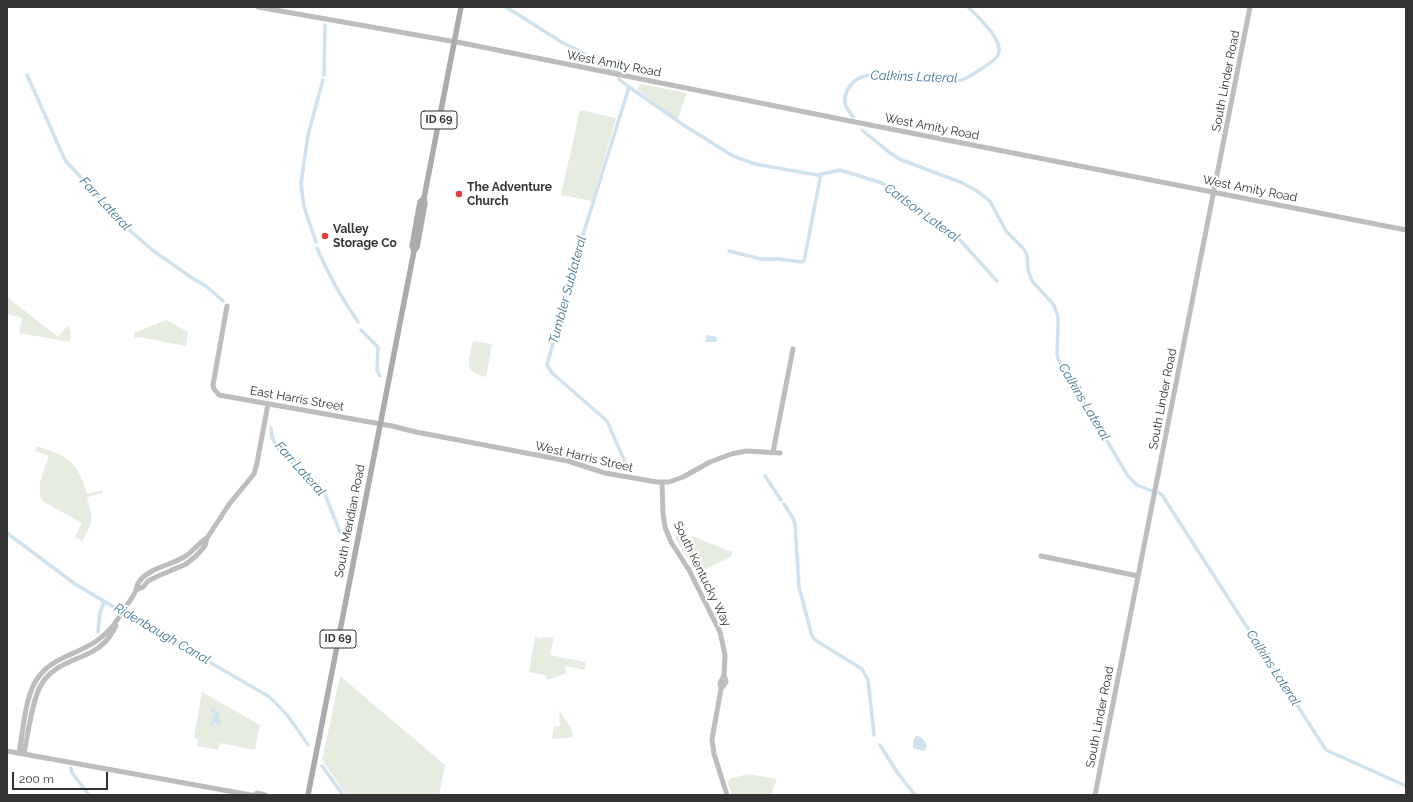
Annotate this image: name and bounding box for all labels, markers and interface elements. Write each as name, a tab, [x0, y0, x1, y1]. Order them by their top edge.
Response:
street label: South Linder Road	[1209, 29, 1243, 133]
street label: West Amity Road	[566, 48, 662, 80]
water label: Calkins Lateral	[870, 68, 958, 86]
road number: ID 69	[421, 111, 457, 129]
street label: West Amity Road	[884, 111, 980, 143]
street label: West Amity Road	[1202, 173, 1298, 205]
water label: Farr Lateral	[76, 174, 134, 234]
place label: The Adventure Church	[467, 180, 552, 208]
water label: Carlson Lateral	[881, 180, 963, 246]
marker: The Adventure Church	[454, 189, 464, 199]
place label: Valley Storage Co	[333, 222, 397, 250]
marker: Valley Storage Co	[320, 231, 330, 241]
water label: Tumbler Sublateral	[546, 234, 590, 346]
street label: South Linder Road	[1146, 347, 1180, 451]
water label: Calkins Lateral	[1055, 361, 1113, 443]
street label: East Harris Street	[249, 384, 345, 414]
water label: Farr Lateral	[271, 438, 329, 500]
street label: West Harris Street	[534, 439, 634, 475]
street label: South Meridian Road	[332, 463, 368, 579]
street label: South Kentucky Way	[670, 519, 734, 629]
water label: Ridenbaugh Canal	[111, 600, 213, 668]
water label: Calkins Lateral	[1243, 627, 1303, 709]
road number: ID 69	[320, 630, 356, 648]
street label: South Linder Road	[1083, 665, 1117, 769]
scale bar	[14, 764, 110, 790]
text: 200 m	[19, 772, 54, 786]

